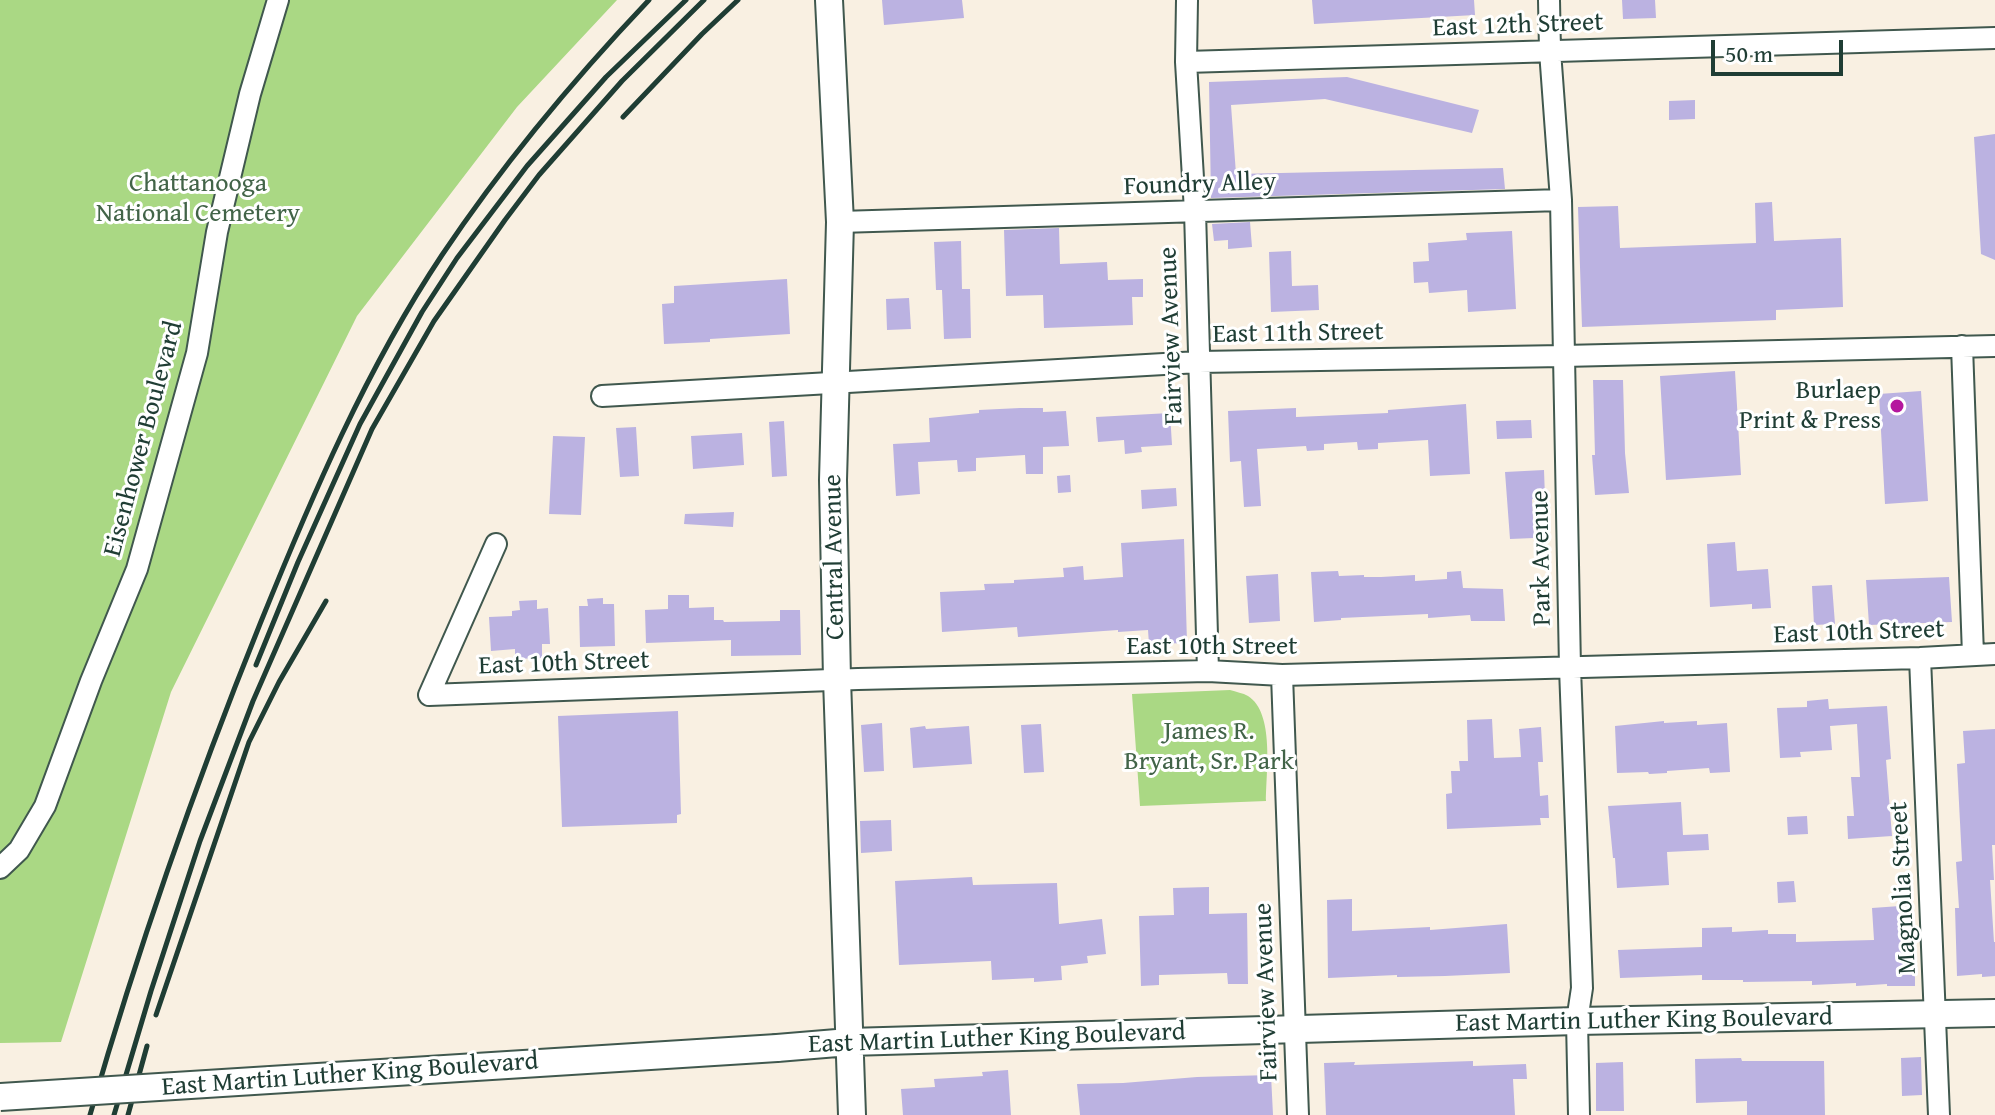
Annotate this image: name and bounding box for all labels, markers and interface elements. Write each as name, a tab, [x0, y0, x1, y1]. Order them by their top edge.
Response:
street label: East 12th Street	[1432, 7, 1604, 45]
scale bar	[1715, 24, 1847, 74]
text: 50 m	[1725, 36, 1773, 71]
street label: Foundry Alley	[1123, 167, 1277, 203]
park label: Chattanooga National Cemetery	[96, 168, 300, 230]
street label: Fairview Avenue	[1153, 246, 1191, 426]
street label: East 11th Street	[1212, 317, 1384, 351]
street label: Eisenhower Boulevard	[98, 318, 190, 560]
place label: Burlaep Print & Press	[1739, 375, 1881, 436]
marker: Burlaep Print & Press	[1888, 397, 1906, 415]
street label: Central Avenue	[818, 474, 852, 640]
street label: Park Avenue	[1525, 490, 1559, 626]
street label: East 10th Street	[1773, 614, 1945, 652]
street label: East 10th Street	[1127, 631, 1297, 663]
street label: East 10th Street	[478, 645, 650, 683]
park label: James R. Bryant, Sr. Park	[1124, 716, 1294, 778]
street label: Magnolia Street	[1884, 801, 1924, 975]
street label: Fairview Avenue	[1248, 902, 1286, 1082]
street label: East Martin Luther King Boulevard	[1455, 1002, 1833, 1040]
street label: East Martin Luther King Boulevard	[808, 1017, 1186, 1061]
street label: East Martin Luther King Boulevard	[161, 1046, 539, 1104]

